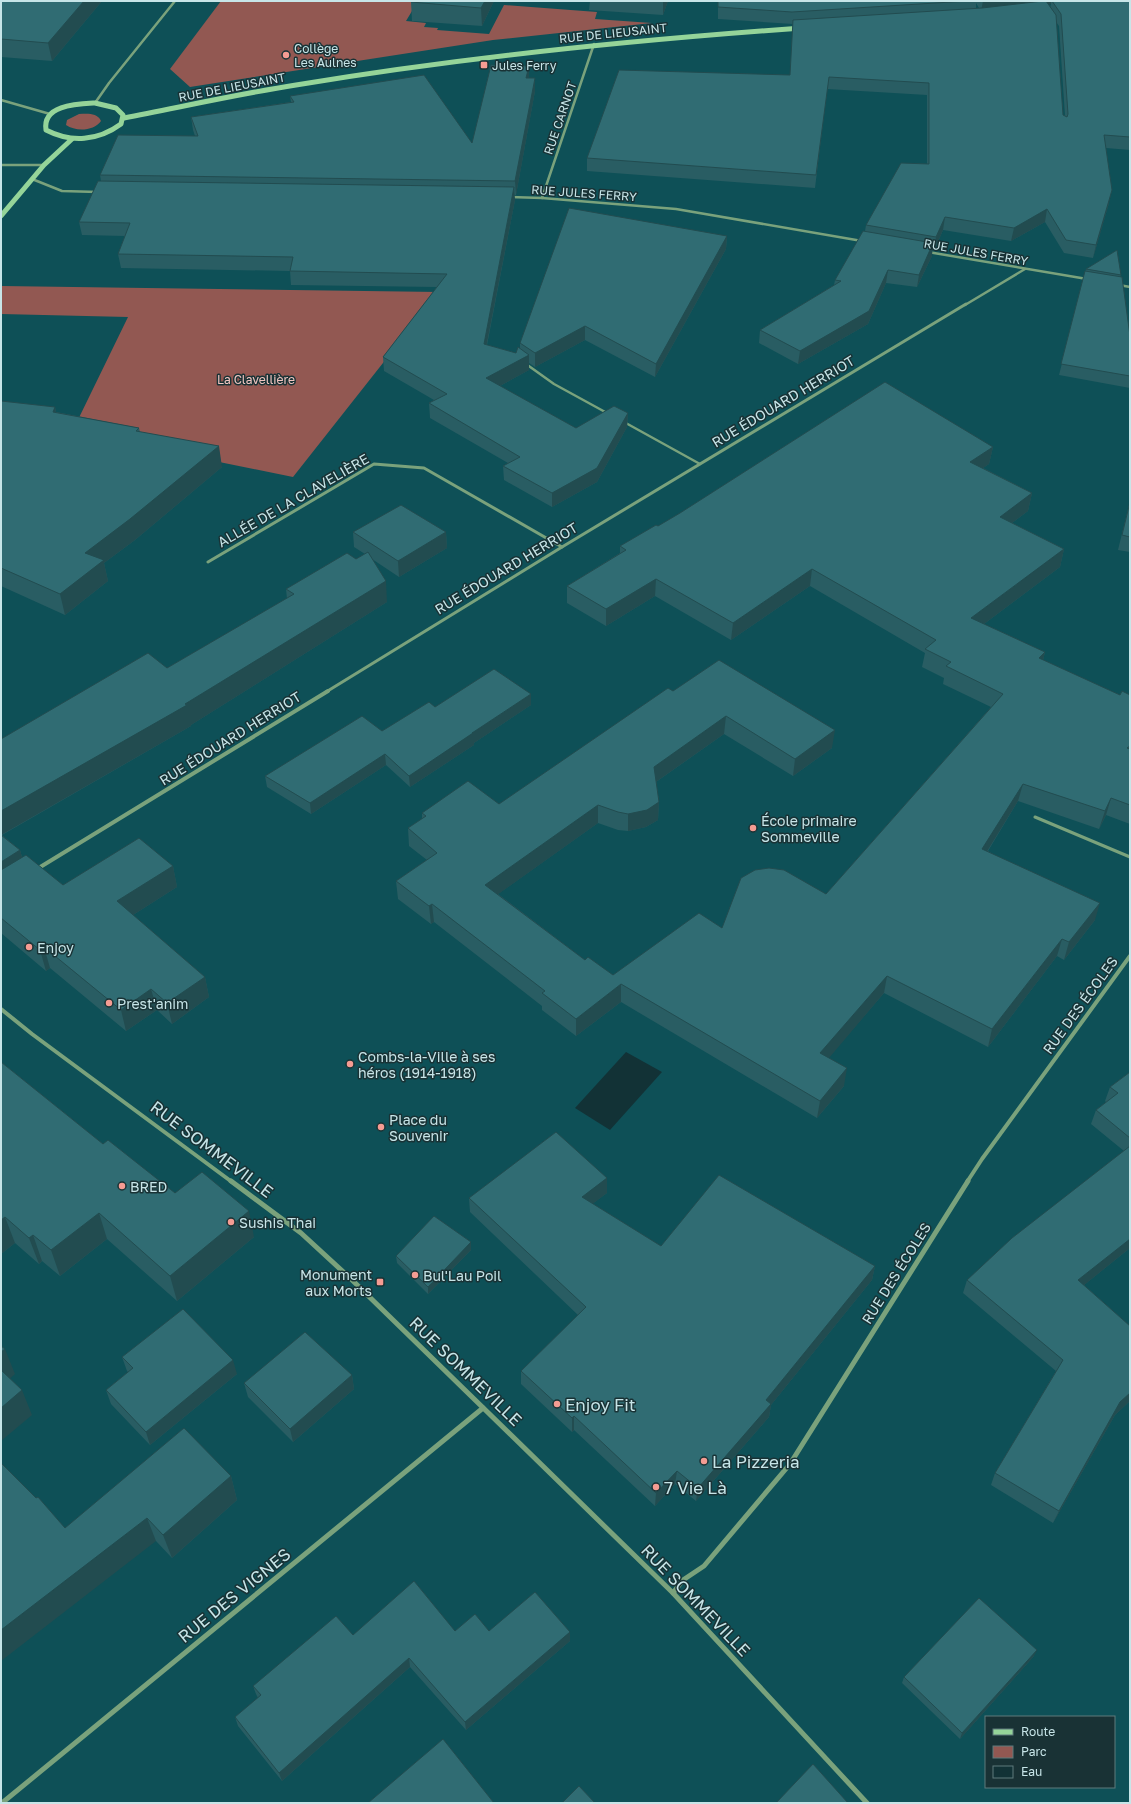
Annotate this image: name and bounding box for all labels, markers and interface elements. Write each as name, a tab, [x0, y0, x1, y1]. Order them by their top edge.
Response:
street label: RUE DE LIEUSAINT	[558, 20, 668, 46]
place label: Collège Les Aulnes	[294, 41, 357, 70]
marker: Collège Les Aulnes	[281, 50, 291, 60]
place label: Jules Ferry	[492, 58, 557, 73]
marker: Jules Ferry	[479, 60, 489, 70]
street label: RUE DE LIEUSAINT	[177, 69, 287, 105]
street label: RUE CARNOT	[540, 79, 580, 157]
street label: RUE JULES FERRY	[531, 182, 637, 204]
street label: RUE JULES FERRY	[923, 235, 1030, 269]
street label: RUE ÉDOUARD HERRIOT	[708, 351, 858, 450]
park label: La Clavellière	[217, 372, 295, 387]
street label: ALLÉE DE LA CLAVELIÈRE	[214, 450, 372, 550]
street label: RUE ÉDOUARD HERRIOT	[431, 518, 581, 617]
street label: RUE ÉDOUARD HERRIOT	[156, 687, 304, 789]
place label: École primaire Sommeville	[761, 812, 857, 845]
marker: École primaire Sommeville	[748, 823, 758, 833]
place label: Enjoy	[37, 939, 74, 956]
marker: Enjoy	[24, 942, 34, 952]
street label: RUE DES ÉCOLES	[1039, 953, 1121, 1057]
place label: Prest'anim	[117, 995, 189, 1012]
marker: Prest'anim	[104, 998, 114, 1008]
place label: Combs-la-Ville à ses héros (1914-1918)	[358, 1048, 495, 1081]
marker: Combs-la-Ville à ses héros (1914-1918)	[345, 1059, 355, 1069]
street label: RUE SOMMEVILLE	[147, 1096, 277, 1202]
place label: Place du Souvenir	[389, 1111, 449, 1144]
marker: Place du Souvenir	[376, 1122, 386, 1132]
place label: BRED	[130, 1178, 167, 1195]
marker: BRED	[117, 1181, 127, 1191]
place label: Sushis Thai	[239, 1214, 316, 1231]
marker: Sushis Thai	[226, 1217, 236, 1227]
street label: RUE DES ÉCOLES	[858, 1219, 934, 1327]
place label: Monument aux Morts	[300, 1266, 372, 1299]
place label: Bul'Lau Poil	[423, 1267, 502, 1284]
marker: Bul'Lau Poil	[410, 1270, 420, 1280]
marker: Monument aux Morts	[375, 1277, 385, 1287]
street label: RUE SOMMEVILLE	[405, 1312, 527, 1430]
place label: Enjoy Fit	[565, 1394, 636, 1415]
marker: Enjoy Fit	[552, 1399, 562, 1409]
place label: La Pizzeria	[712, 1451, 800, 1472]
marker: La Pizzeria	[699, 1456, 709, 1466]
place label: 7 Vie Là	[664, 1477, 727, 1498]
marker: 7 Vie Là	[651, 1482, 661, 1492]
street label: RUE SOMMEVILLE	[637, 1539, 755, 1661]
street label: RUE DES VIGNES	[173, 1543, 295, 1647]
legend	[985, 1716, 1115, 1788]
text: Route	[1021, 1724, 1055, 1739]
text: Parc	[1021, 1744, 1047, 1759]
text: Eau	[1021, 1764, 1042, 1779]

